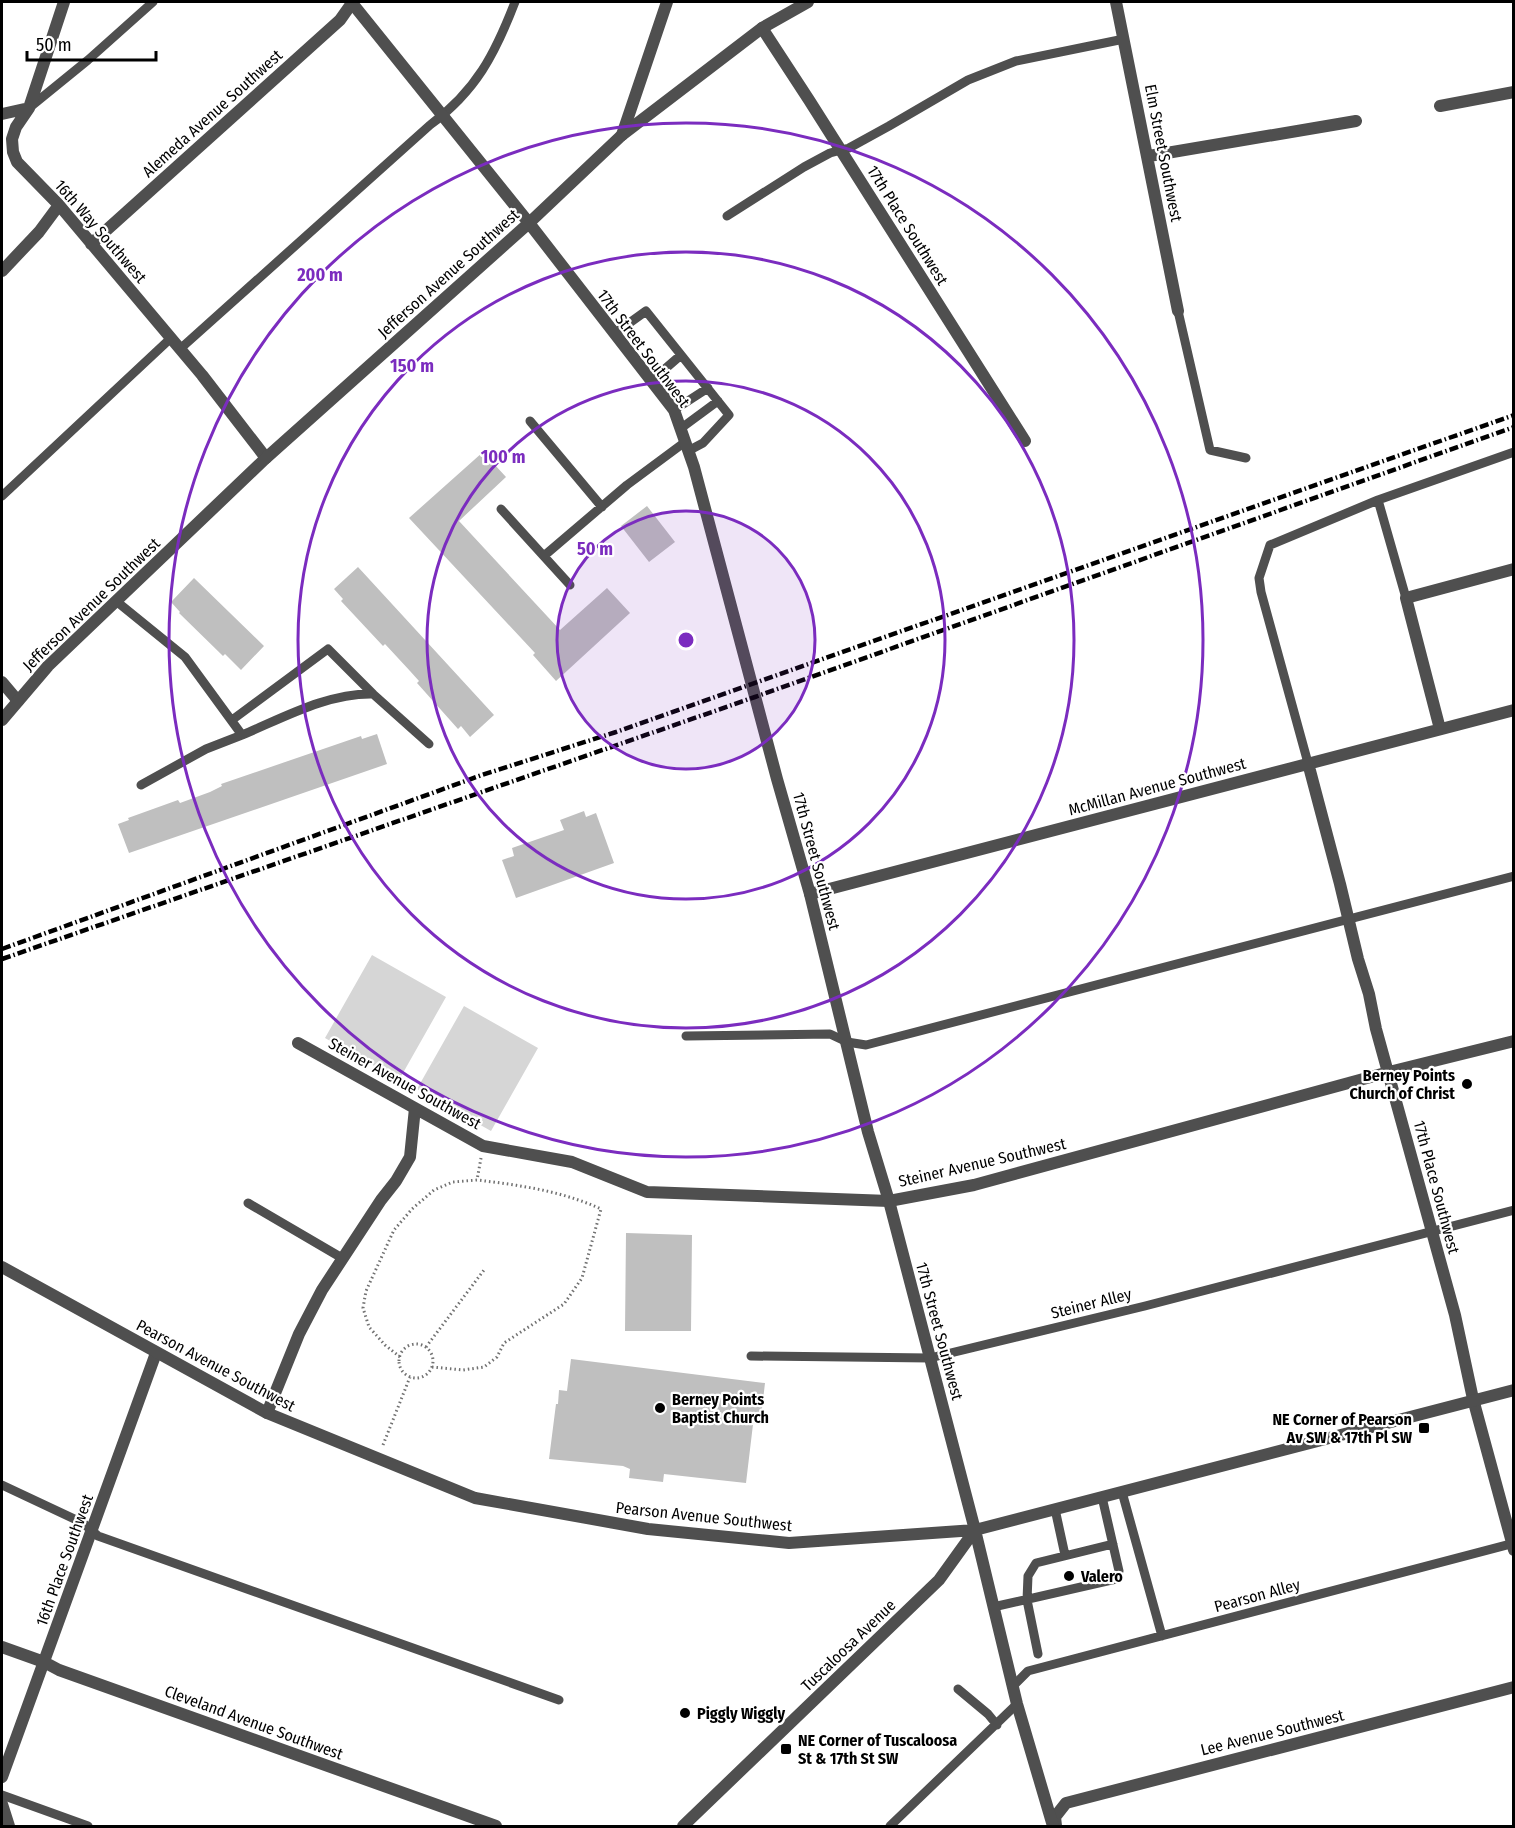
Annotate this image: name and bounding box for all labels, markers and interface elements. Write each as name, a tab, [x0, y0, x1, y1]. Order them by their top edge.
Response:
scale bar	[27, 24, 156, 62]
text: 50 m	[36, 34, 72, 56]
street label: Alemeda Avenue Southwest	[139, 45, 287, 181]
street label: Elm Street Southwest	[1141, 83, 1186, 224]
street label: 17th Place Southwest	[863, 162, 952, 289]
street label: 16th Way Southwest	[51, 176, 151, 287]
street label: Jefferson Avenue Southwest	[374, 204, 523, 342]
text: 200 m	[296, 264, 343, 286]
street label: 17th Street Southwest	[593, 286, 694, 411]
text: 150 m	[390, 355, 434, 377]
text: 100 m	[481, 446, 525, 468]
street label: Jefferson Avenue Southwest	[19, 533, 164, 675]
text: 50 m	[577, 538, 613, 560]
centre of rings	[676, 630, 696, 650]
street label: McMillan Avenue Southwest	[1066, 753, 1249, 819]
street label: 17th Street Southwest	[789, 790, 844, 933]
street label: Steiner Avenue Southwest	[325, 1034, 485, 1134]
place label: Berney Points Church of Christ	[1350, 1066, 1455, 1103]
marker: Berney Points Church of Christ	[1460, 1077, 1474, 1091]
street label: 17th Place Southwest	[1410, 1118, 1464, 1257]
street label: Steiner Avenue Southwest	[897, 1134, 1068, 1191]
street label: 17th Street Southwest	[912, 1260, 967, 1403]
street label: Steiner Alley	[1049, 1284, 1134, 1323]
street label: Pearson Avenue Southwest	[133, 1316, 299, 1416]
place label: Berney Points Baptist Church	[672, 1390, 769, 1427]
marker: Berney Points Baptist Church	[653, 1401, 667, 1415]
place label: NE Corner of Pearson Av SW & 17th Pl SW	[1272, 1410, 1413, 1447]
marker: NE Corner of Pearson Av SW & 17th Pl SW	[1417, 1421, 1431, 1435]
street label: 16th Place Southwest	[32, 1491, 97, 1629]
street label: Pearson Avenue Southwest	[615, 1498, 794, 1535]
place label: Valero	[1080, 1567, 1123, 1586]
marker: Valero	[1062, 1569, 1076, 1583]
street label: Pearson Alley	[1212, 1575, 1303, 1616]
street label: Tuscaloosa Avenue	[797, 1595, 900, 1695]
street label: Cleveland Avenue Southwest	[162, 1681, 346, 1764]
place label: Piggly Wiggly	[697, 1704, 786, 1723]
street label: Lee Avenue Southwest	[1199, 1705, 1346, 1759]
marker: Piggly Wiggly	[678, 1706, 692, 1720]
place label: NE Corner of Tuscaloosa St & 17th St SW	[798, 1731, 957, 1768]
marker: NE Corner of Tuscaloosa St & 17th St SW	[779, 1742, 793, 1756]

